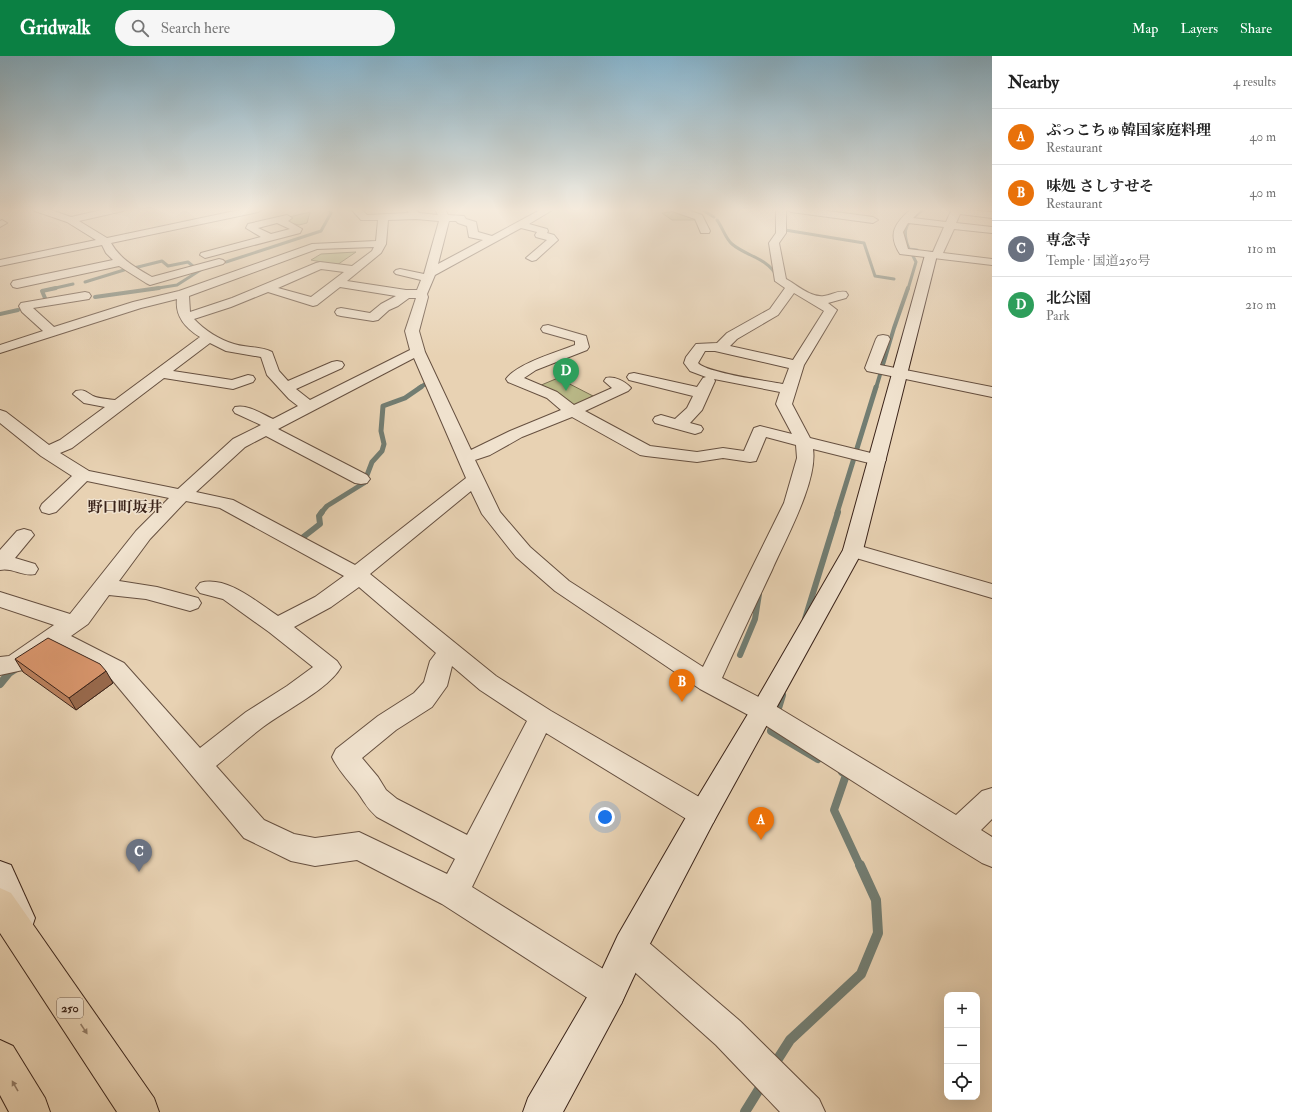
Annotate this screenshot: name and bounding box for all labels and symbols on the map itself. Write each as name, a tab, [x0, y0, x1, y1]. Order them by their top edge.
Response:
pin: D	[553, 358, 579, 391]
district label: 野口町坂井	[87, 498, 163, 517]
pin: B	[669, 669, 695, 702]
your location	[595, 807, 615, 827]
pin: A	[748, 807, 774, 840]
pin: C	[126, 839, 152, 872]
road number: 250	[57, 998, 83, 1018]
one-way arrow	[80, 1024, 88, 1034]
one-way arrow	[12, 1080, 19, 1091]

